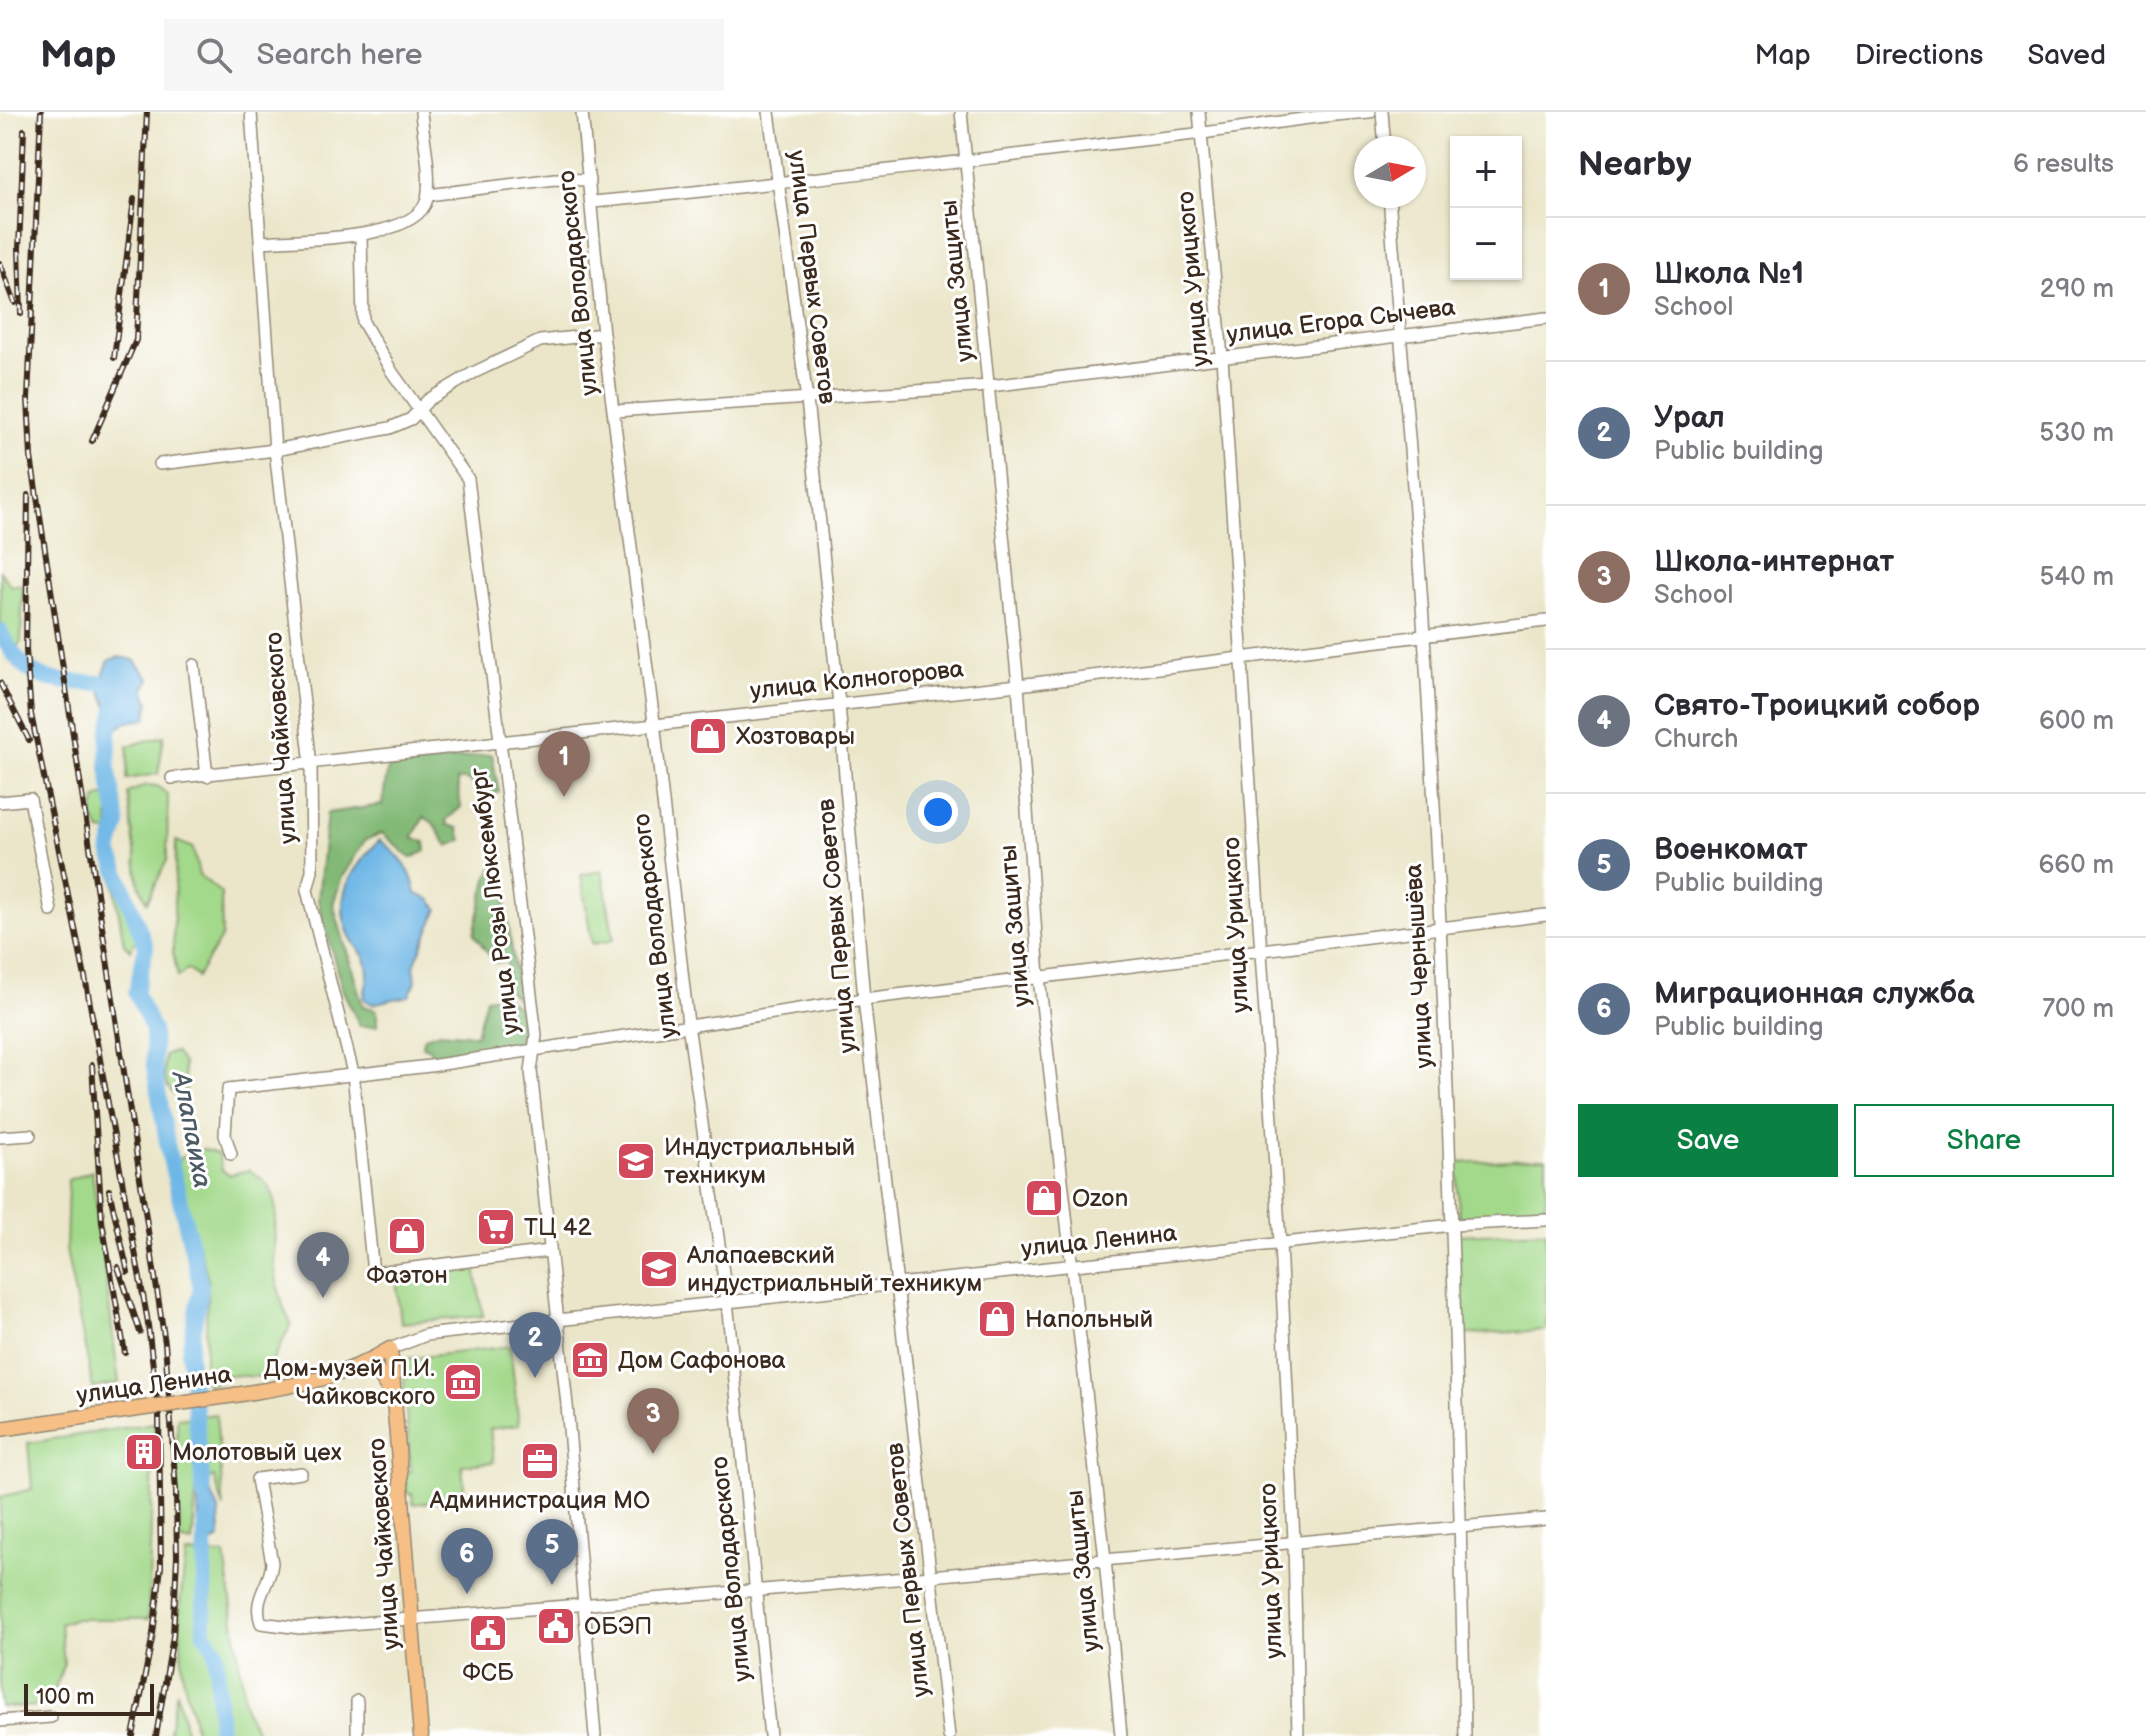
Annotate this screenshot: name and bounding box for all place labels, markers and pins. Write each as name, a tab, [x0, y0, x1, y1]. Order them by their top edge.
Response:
shop icon: Хозтовары	[687, 715, 729, 757]
place label: Хозтовары	[736, 722, 855, 751]
pin: 1	[538, 731, 590, 797]
place label: Индустриальный техникум	[664, 1133, 855, 1190]
school or university icon: Индустриальный техникум	[615, 1140, 657, 1182]
shop icon: Ozon	[1023, 1177, 1065, 1219]
place label: Ozon	[1072, 1184, 1128, 1213]
supermarket icon: ТЦ 42	[475, 1206, 517, 1248]
place label: ТЦ 42	[524, 1213, 592, 1242]
shop icon: Фаэтон	[386, 1215, 428, 1257]
pin: 4	[297, 1232, 349, 1298]
place label: Алапаевский индустриальный техникум	[686, 1241, 982, 1298]
school or university icon: Алапаевский индустриальный техникум	[638, 1248, 680, 1290]
place label: Фаэтон	[366, 1261, 448, 1290]
shop icon: Напольный	[976, 1298, 1018, 1340]
place label: Напольный	[1025, 1305, 1153, 1334]
pin: 2	[509, 1312, 561, 1378]
museum icon: Дом Сафонова	[569, 1339, 611, 1381]
place label: Дом Сафонова	[618, 1346, 786, 1375]
place label: Дом-музей П.И. Чайковского	[264, 1354, 435, 1411]
museum icon: Дом-музей П.И. Чайковского	[442, 1361, 484, 1403]
pin: 3	[627, 1388, 679, 1454]
building icon: Молотовый цех	[123, 1431, 165, 1473]
place label: Молотовый цех	[172, 1438, 342, 1467]
office icon: Администрация МО	[519, 1440, 561, 1482]
place label: Администрация МО	[429, 1486, 650, 1515]
pin: 5	[526, 1519, 578, 1585]
pin: 6	[441, 1528, 493, 1594]
public building icon: ОБЭП	[535, 1605, 577, 1647]
public building icon: ФСБ	[467, 1612, 509, 1654]
place label: ОБЭП	[584, 1612, 652, 1641]
place label: ФСБ	[462, 1658, 514, 1687]

